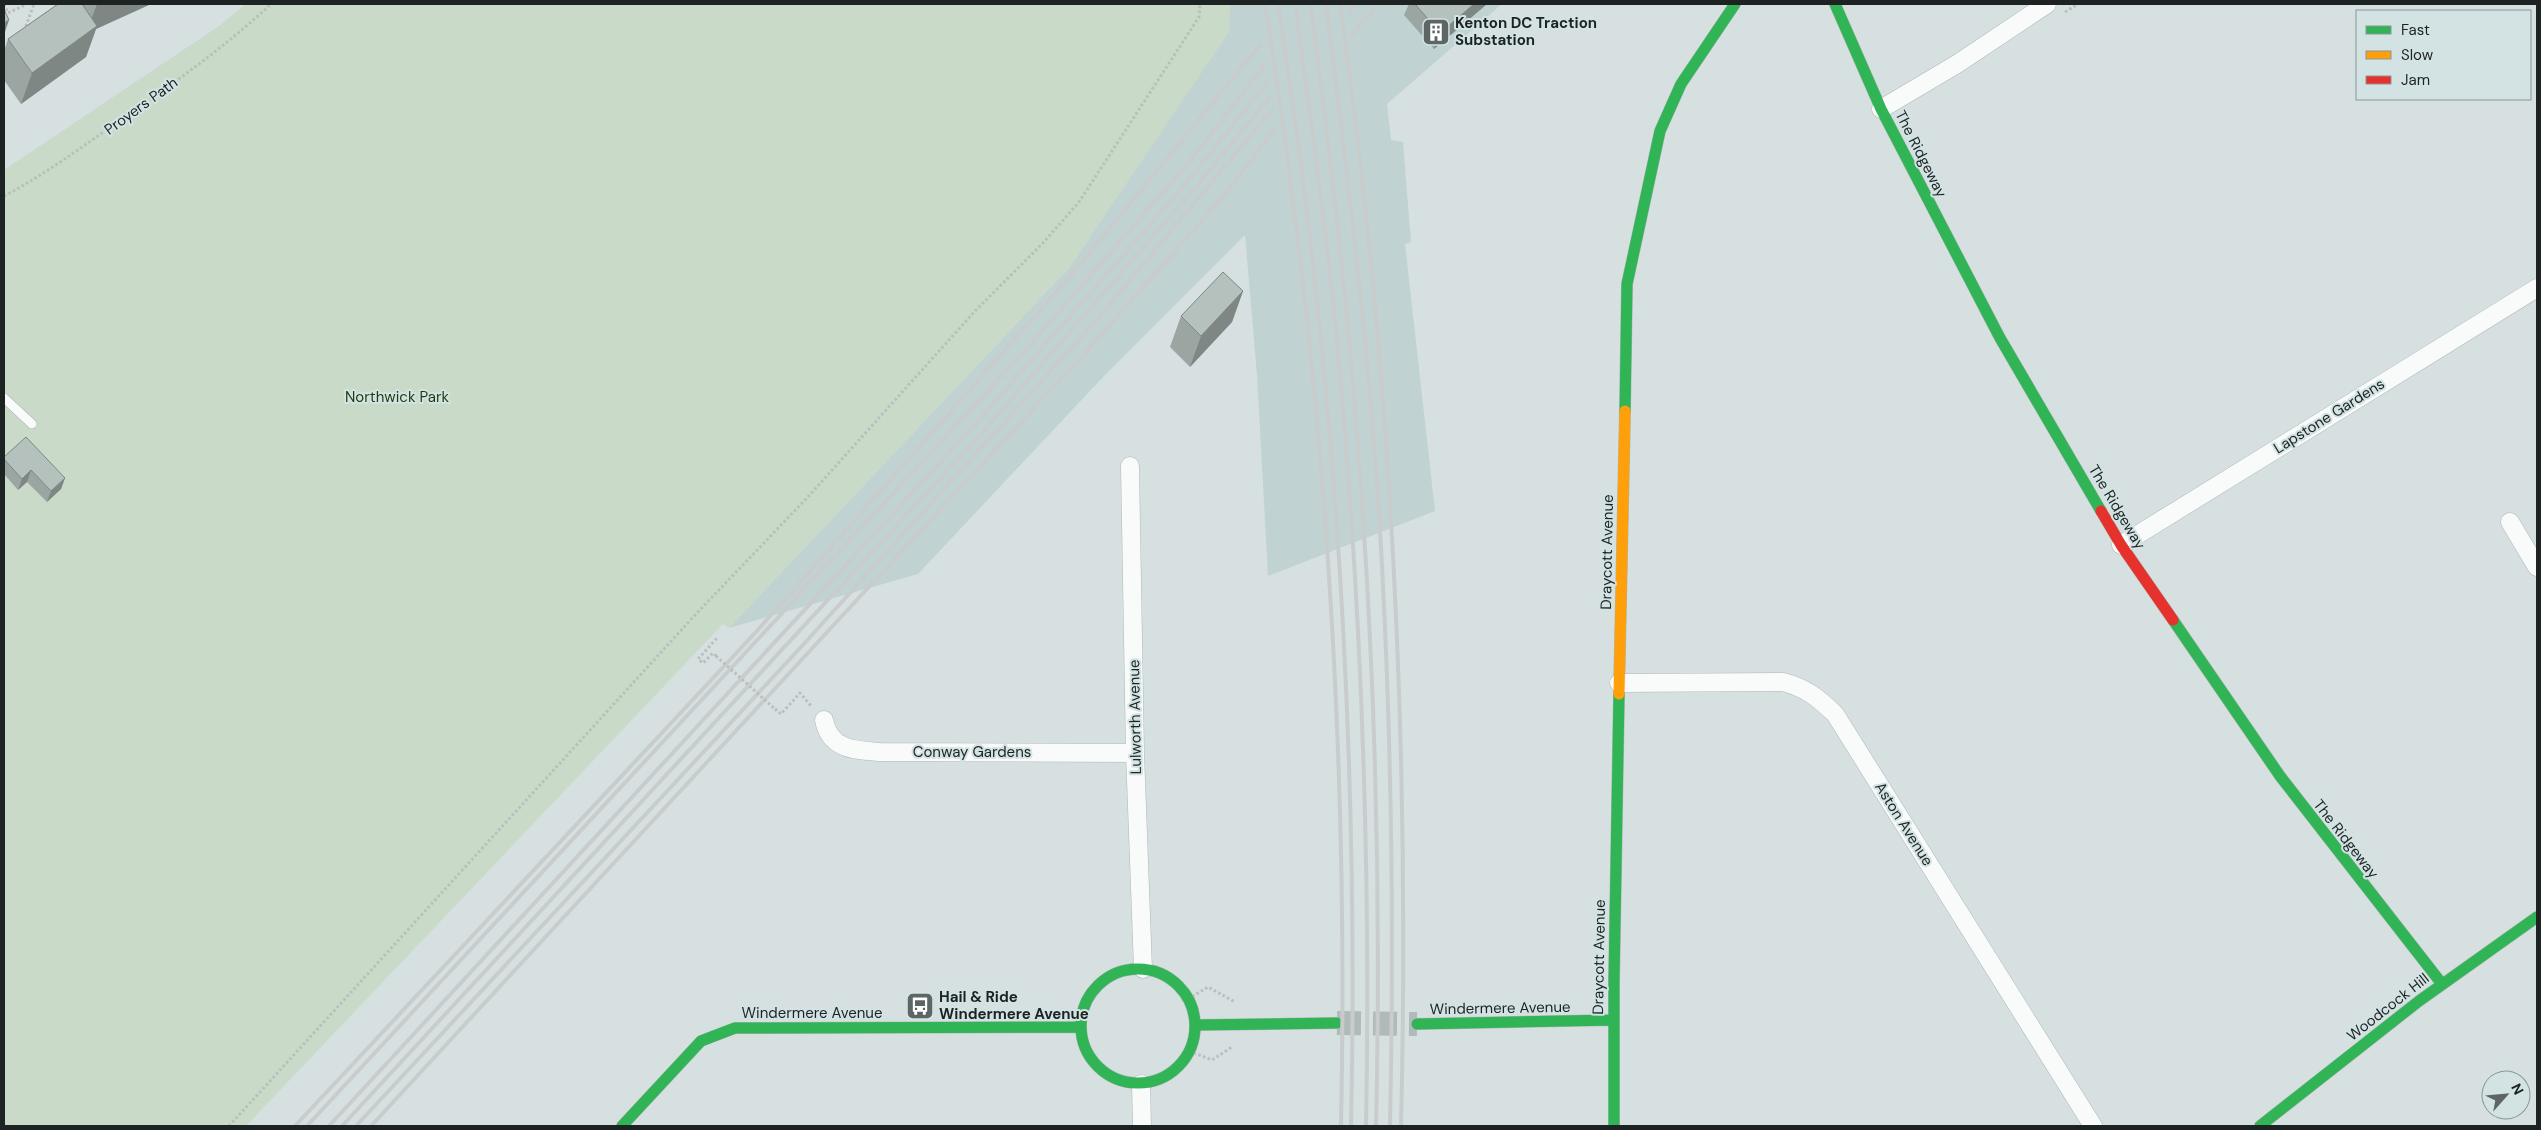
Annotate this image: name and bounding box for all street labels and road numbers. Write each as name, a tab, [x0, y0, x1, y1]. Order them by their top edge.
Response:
street label: Proyers Path	[100, 73, 182, 139]
street label: The Ridgeway	[1890, 107, 1952, 202]
street label: Lapstone Gardens	[2270, 374, 2388, 458]
street label: The Ridgeway	[2084, 461, 2150, 554]
street label: Draycott Avenue	[1596, 494, 1618, 610]
street label: Lulworth Avenue	[1124, 659, 1146, 775]
street label: Conway Gardens	[913, 742, 1031, 762]
street label: Aston Avenue	[1870, 778, 1938, 870]
street label: The Ridgeway	[2309, 795, 2384, 883]
street label: Draycott Avenue	[1588, 899, 1610, 1015]
street label: Woodcock Hill	[2343, 969, 2433, 1045]
street label: Windermere Avenue	[1429, 997, 1571, 1019]
street label: Windermere Avenue	[742, 1003, 882, 1023]

